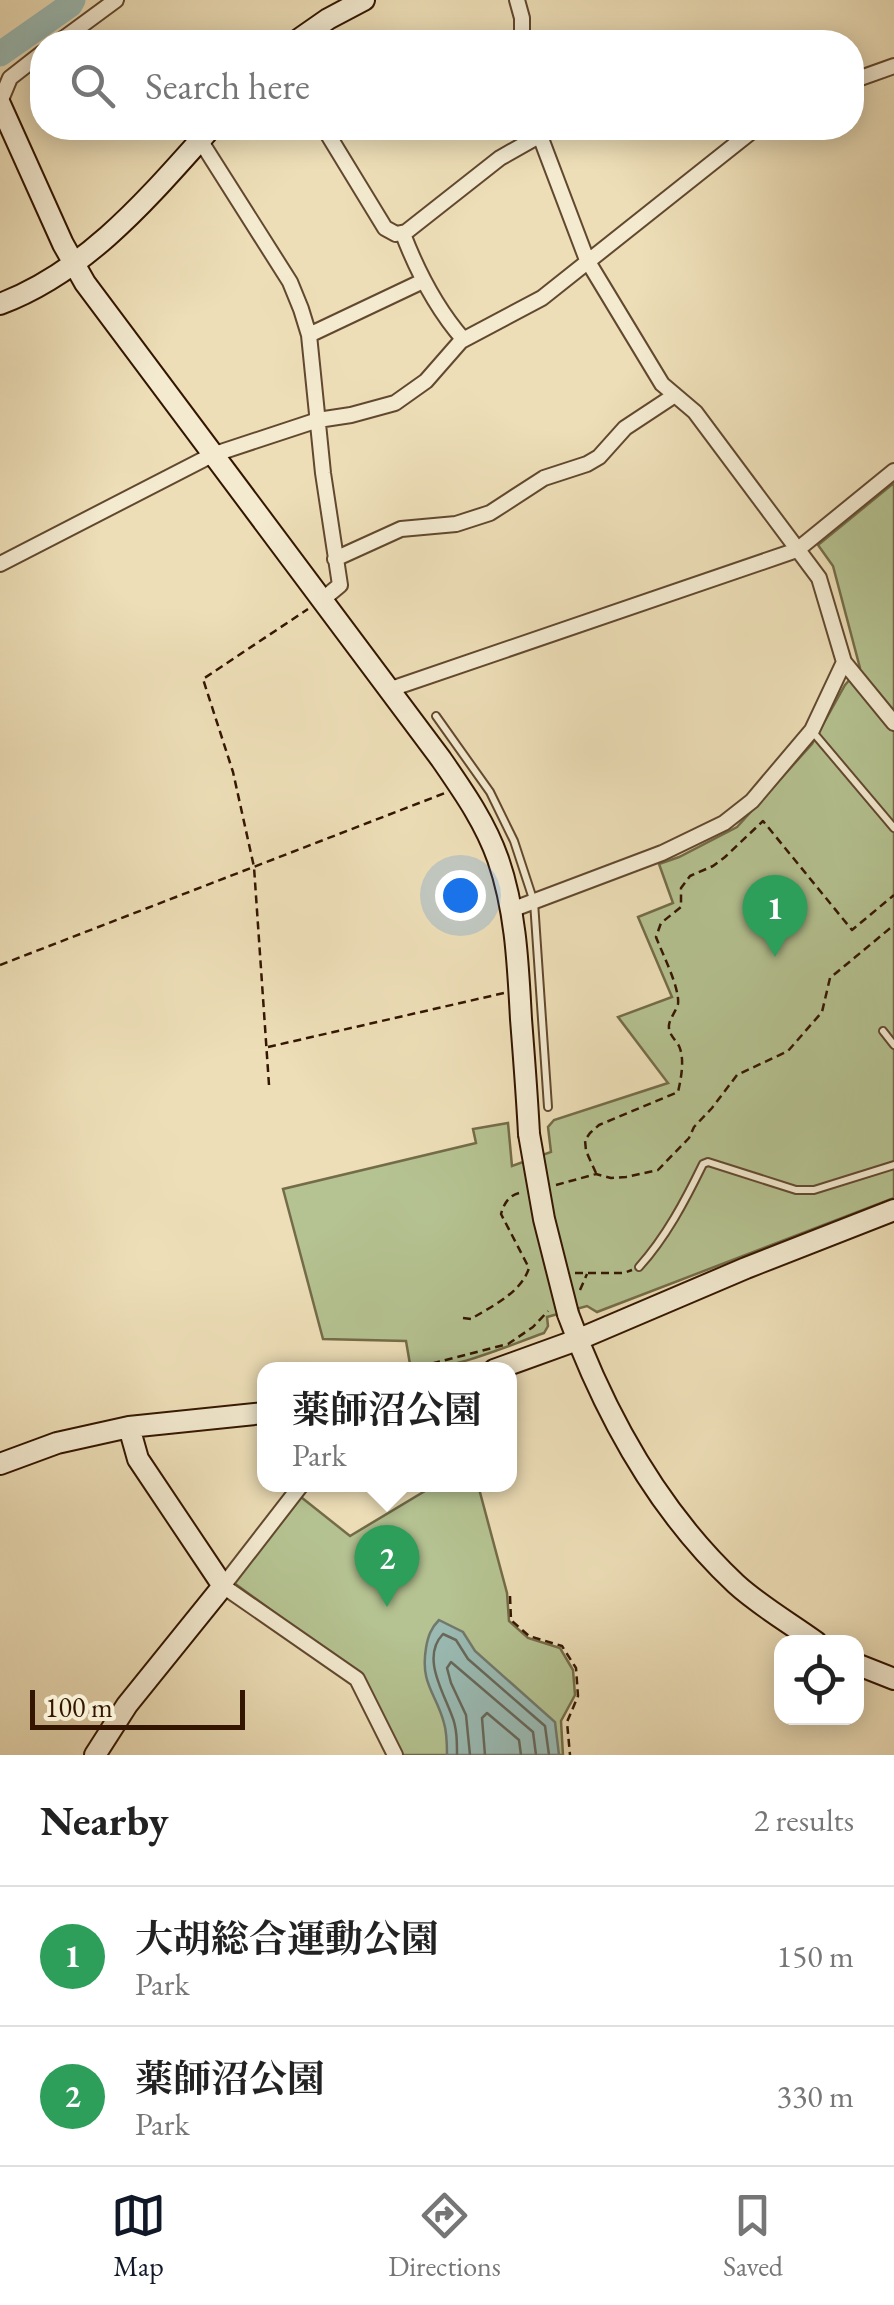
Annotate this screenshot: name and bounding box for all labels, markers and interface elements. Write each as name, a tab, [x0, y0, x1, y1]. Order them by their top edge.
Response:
search box	[30, 30, 864, 140]
icon: search	[65, 58, 120, 113]
text: Search here	[145, 61, 310, 110]
your location	[435, 870, 486, 921]
pin: 1	[742, 874, 808, 957]
popup	[257, 1362, 517, 1492]
text: 薬師沼公園	[292, 1385, 482, 1434]
text: Park	[292, 1434, 347, 1476]
pin: 2	[354, 1524, 420, 1607]
map controls	[774, 1635, 864, 1725]
button: locate	[774, 1635, 864, 1725]
scale bar	[30, 1685, 245, 1730]
text: 100 m	[45, 1689, 113, 1725]
text: Nearby	[40, 1793, 169, 1848]
text: 2 results	[754, 1799, 854, 1841]
text: 大胡総合運動公園	[135, 1914, 439, 1963]
text: 1	[64, 1935, 81, 1977]
text: 150 m	[777, 1935, 854, 1977]
text: Park	[135, 1963, 190, 2005]
text: 薬師沼公園	[135, 2054, 325, 2103]
text: 2	[64, 2075, 81, 2117]
text: 330 m	[777, 2075, 854, 2117]
text: Park	[135, 2103, 190, 2145]
tab: Map	[111, 2188, 166, 2284]
tab: Directions	[388, 2188, 501, 2284]
tab: Saved	[723, 2188, 783, 2284]

